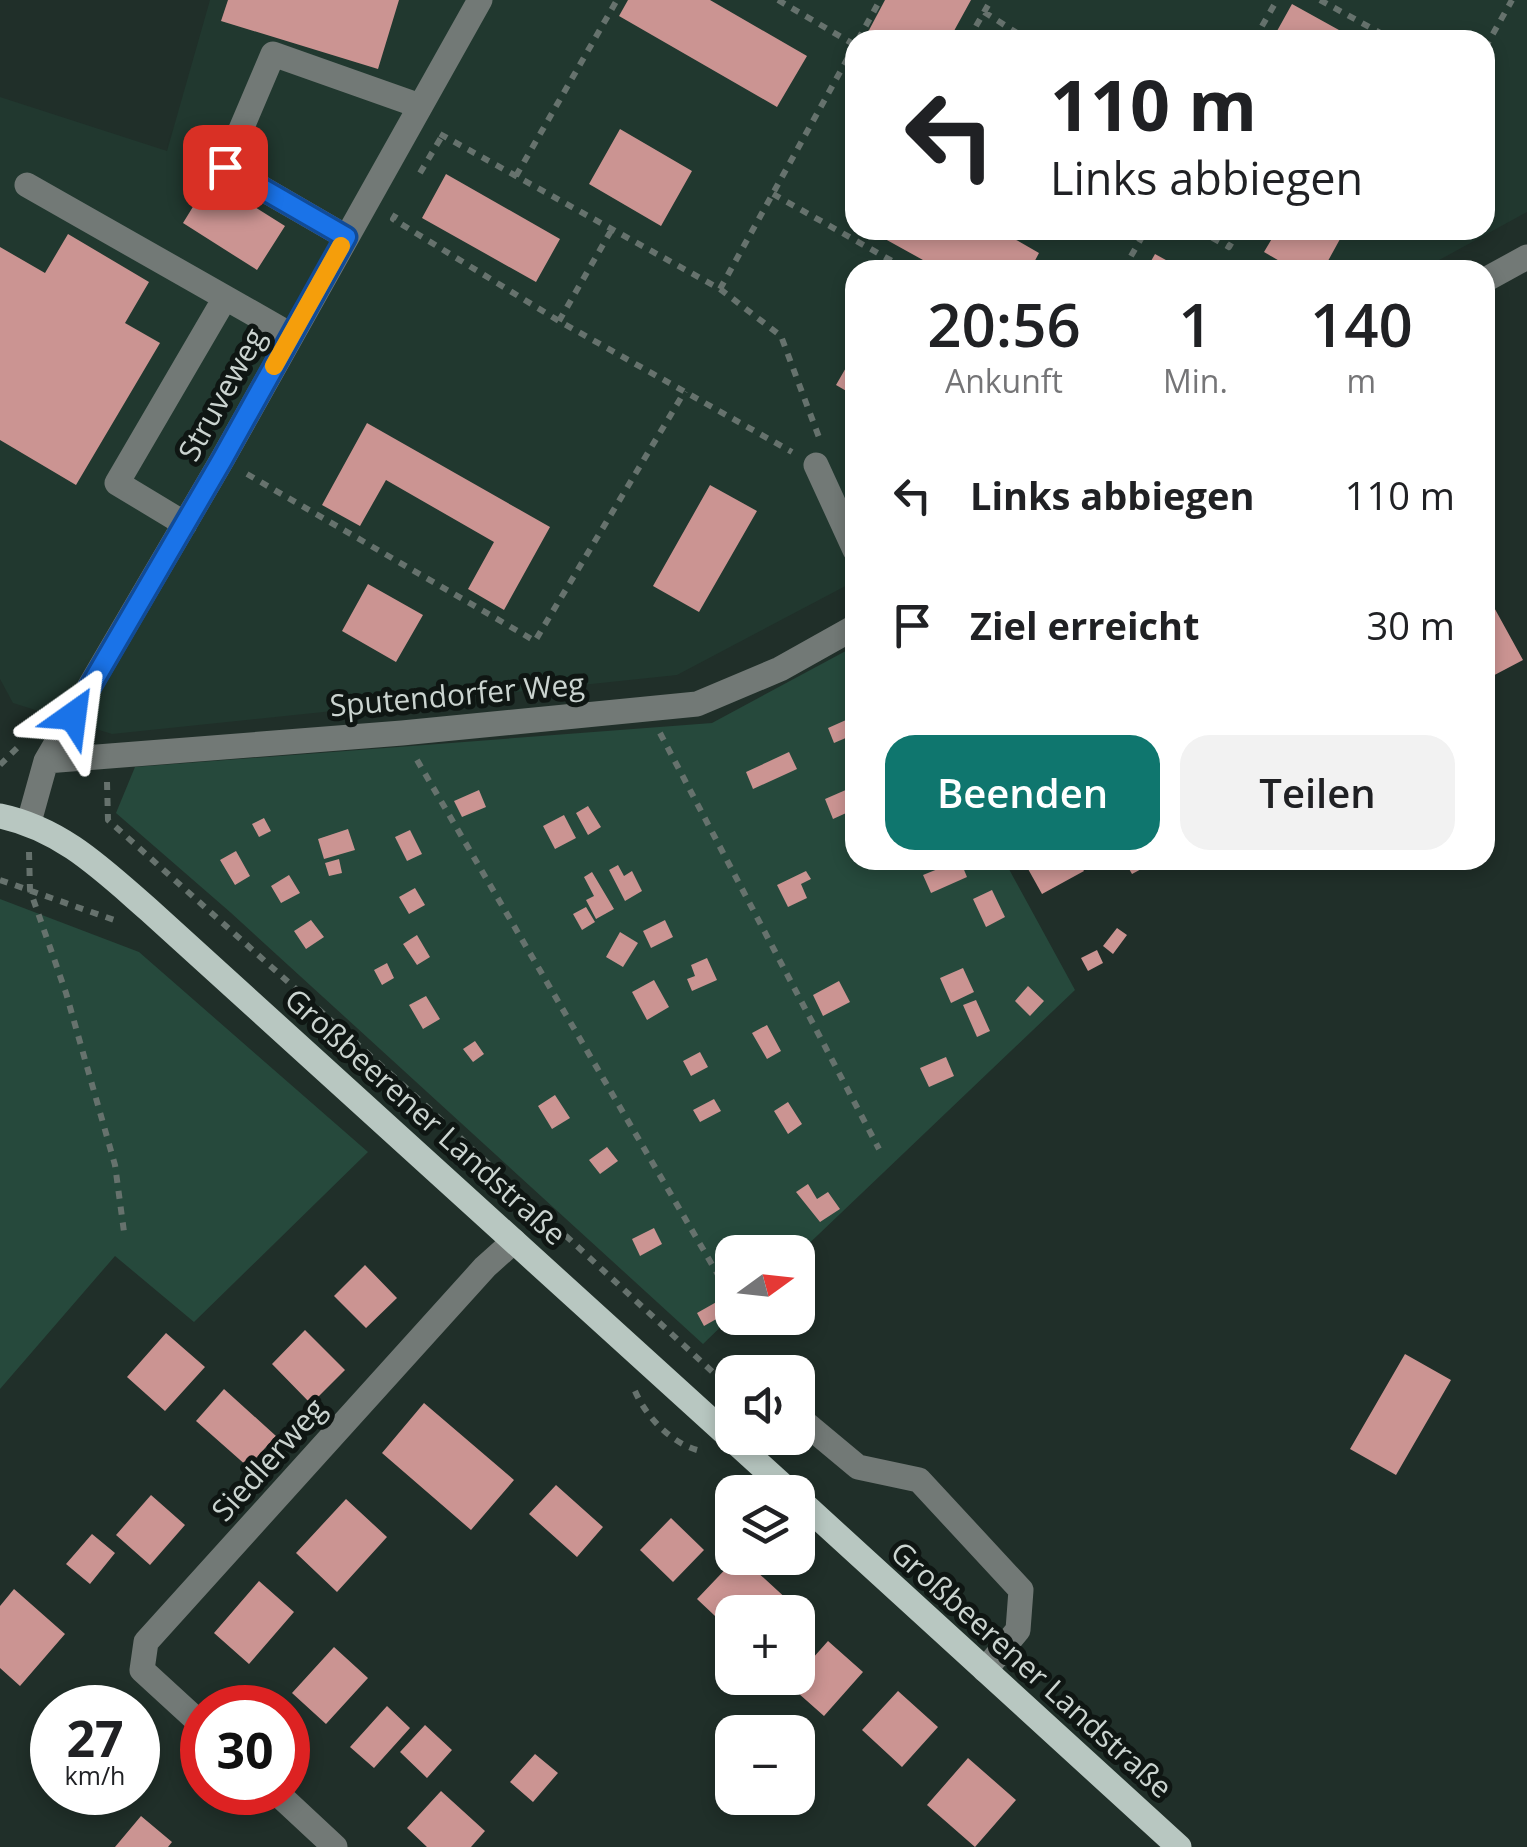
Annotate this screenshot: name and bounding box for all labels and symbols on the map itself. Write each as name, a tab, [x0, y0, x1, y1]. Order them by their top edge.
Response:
pin	[183, 125, 268, 210]
street label: Struveweg	[168, 320, 274, 468]
street label: Sputendorfer Weg	[328, 662, 586, 726]
position arrow	[21, 664, 125, 768]
street label: Großbeerener Landstraße	[276, 978, 576, 1254]
north arrow	[715, 1235, 815, 1335]
street label: Siedlerweg	[202, 1389, 334, 1529]
street label: Großbeerener Landstraße	[882, 1531, 1182, 1807]
speed limit sign: 30	[180, 1685, 310, 1815]

